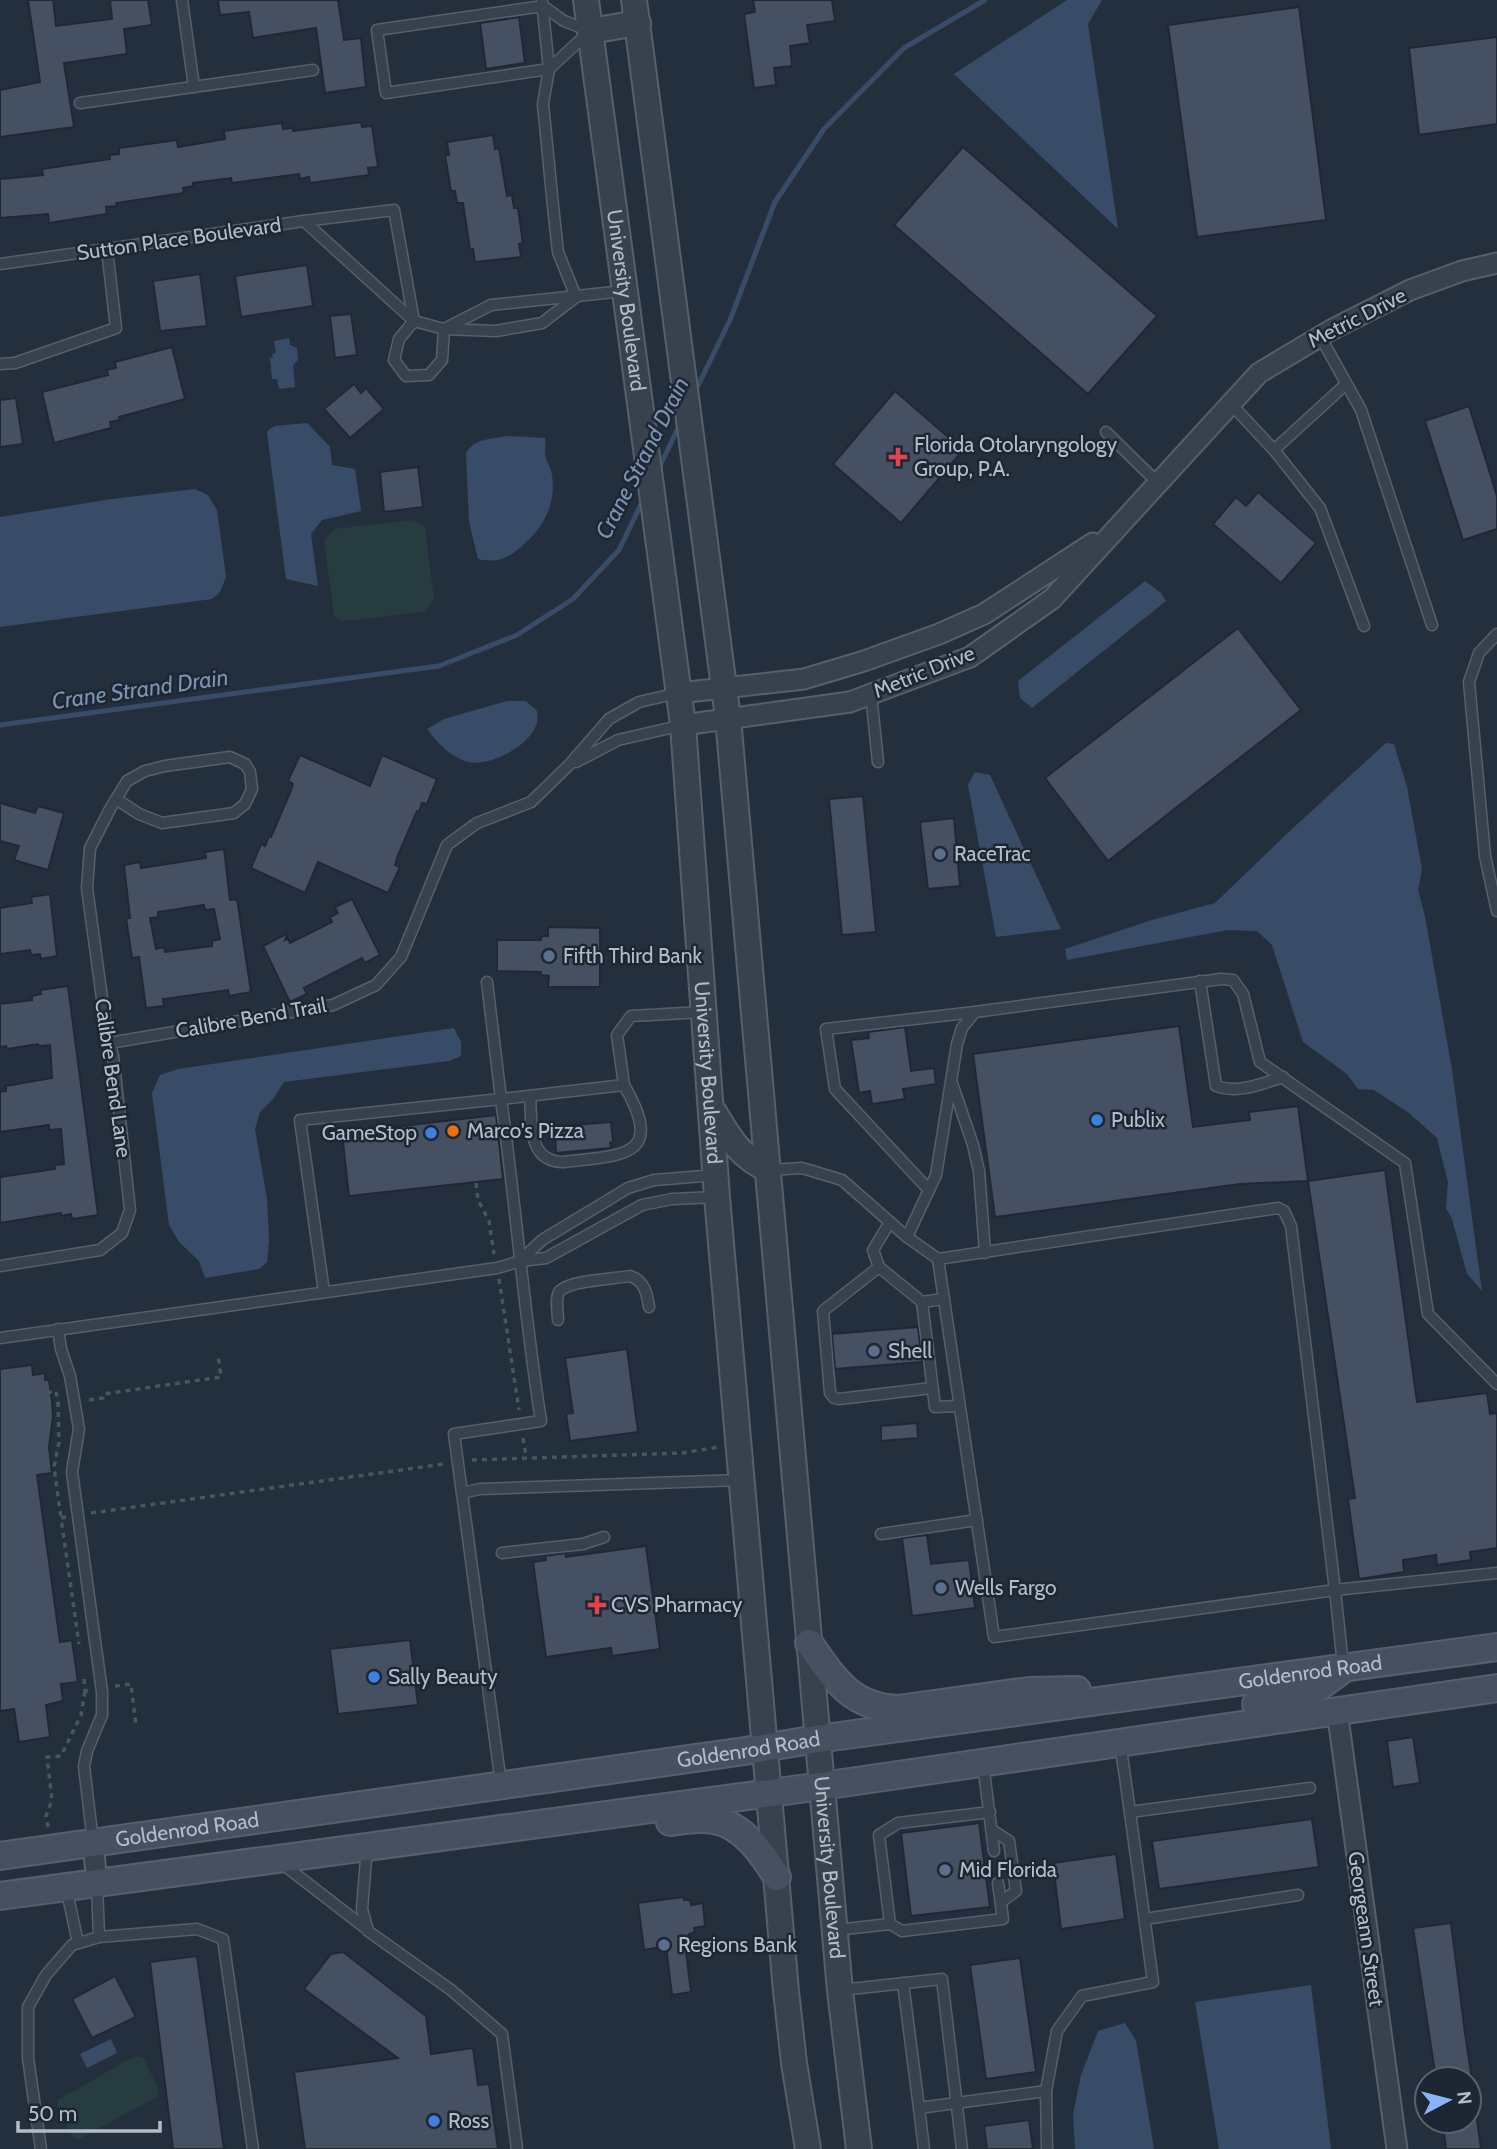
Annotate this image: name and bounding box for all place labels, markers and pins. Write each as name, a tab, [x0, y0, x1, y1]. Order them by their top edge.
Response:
place label: Florida Otolaryngology Group, P.A.	[914, 432, 1118, 481]
marker: Florida Otolaryngology Group, P.A.	[888, 447, 908, 467]
place label: RaceTrac	[954, 841, 1031, 866]
marker: RaceTrac	[932, 846, 948, 862]
place label: Fifth Third Bank	[563, 943, 702, 968]
marker: Fifth Third Bank	[541, 948, 557, 964]
place label: Publix	[1111, 1107, 1165, 1132]
marker: Publix	[1089, 1112, 1105, 1128]
place label: Marco's Pizza	[467, 1118, 584, 1143]
place label: GameStop	[322, 1120, 417, 1145]
marker: Marco's Pizza	[445, 1123, 461, 1139]
marker: GameStop	[423, 1125, 439, 1141]
place label: Shell	[888, 1338, 932, 1363]
marker: Shell	[866, 1343, 882, 1359]
place label: Wells Fargo	[955, 1575, 1057, 1600]
marker: Wells Fargo	[933, 1580, 949, 1596]
place label: CVS Pharmacy	[611, 1592, 743, 1617]
marker: CVS Pharmacy	[589, 1597, 605, 1613]
place label: Sally Beauty	[388, 1664, 498, 1689]
marker: Sally Beauty	[366, 1669, 382, 1685]
place label: Mid Florida	[959, 1857, 1057, 1882]
marker: Mid Florida	[937, 1862, 953, 1878]
place label: Regions Bank	[678, 1932, 797, 1957]
marker: Regions Bank	[656, 1937, 672, 1953]
place label: Ross	[448, 2108, 490, 2133]
marker: Ross	[426, 2113, 442, 2129]

